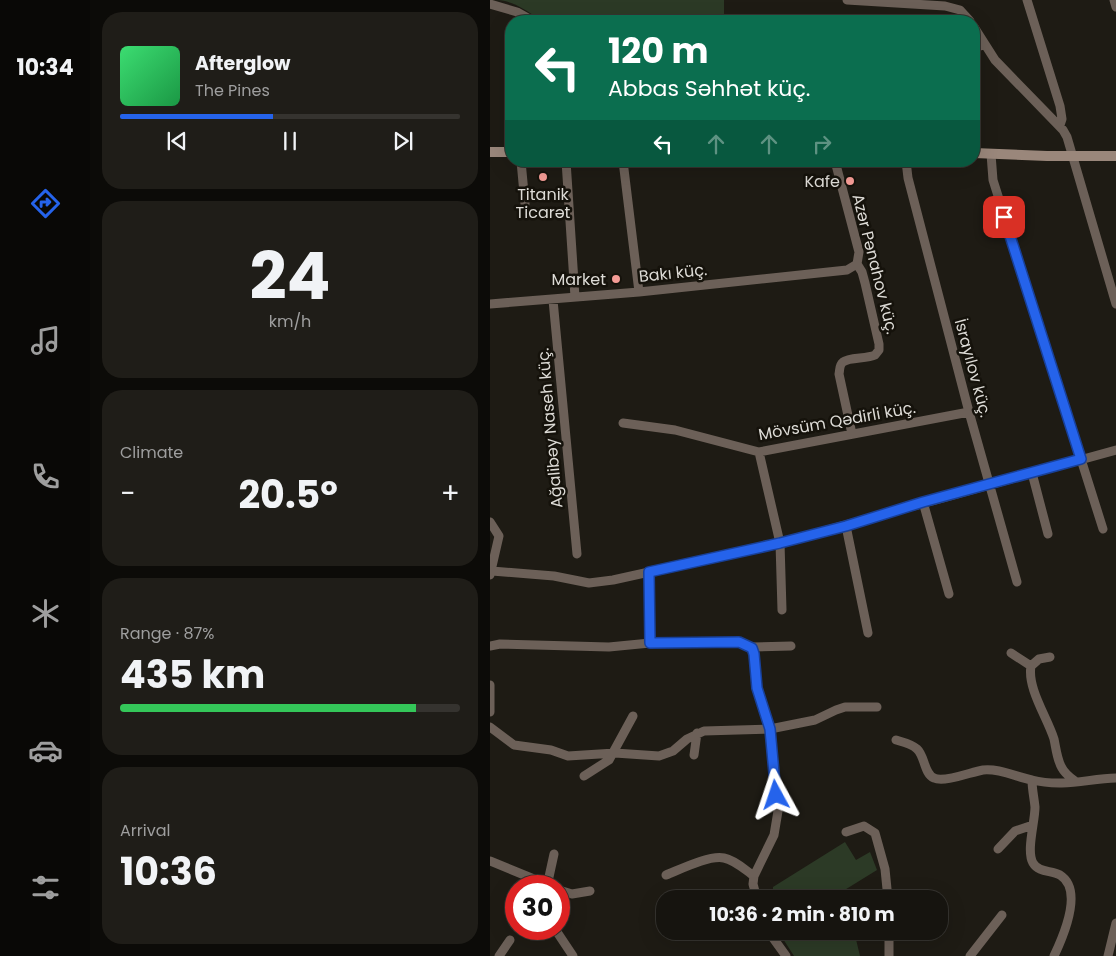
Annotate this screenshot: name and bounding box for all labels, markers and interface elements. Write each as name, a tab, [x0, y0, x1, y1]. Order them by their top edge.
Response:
text: 120 m	[608, 26, 708, 75]
icon: left	[525, 35, 590, 100]
text: Afterglow	[195, 50, 290, 77]
text: 10:34	[16, 52, 74, 83]
text: Abbas Səhhət küç.	[608, 73, 810, 104]
text: The Pines	[195, 79, 270, 102]
icon: previous	[163, 127, 191, 155]
icon: pause	[276, 127, 304, 155]
icon: next	[389, 127, 417, 155]
icon: left	[649, 130, 677, 158]
icon: ahead	[702, 130, 730, 158]
icon: ahead	[755, 130, 783, 158]
icon: right	[808, 130, 836, 158]
place label: Kafe	[804, 170, 840, 193]
marker: Titanik Ticarət	[537, 171, 549, 183]
marker: Kafe	[844, 175, 856, 187]
place label: Titanik Ticarət	[516, 183, 571, 224]
icon: directions	[28, 186, 63, 221]
street label: Azər Pənahov küç.	[846, 191, 904, 337]
pin	[983, 196, 1025, 238]
icon: arrive	[990, 203, 1018, 231]
text: 24	[249, 231, 331, 322]
street label: Bakı küç.	[638, 258, 708, 288]
place label: Market	[551, 268, 606, 291]
marker: Market	[610, 273, 622, 285]
text: km/h	[269, 310, 311, 333]
street label: İsrayılov küç.	[949, 316, 997, 420]
icon: music	[28, 323, 63, 358]
street label: Ağalibəy Naseh küç.	[532, 347, 568, 509]
street label: Mövsüm Qədirli küç.	[757, 396, 917, 446]
text: Climate	[120, 441, 183, 464]
icon: phone	[28, 459, 63, 494]
text: 20.5°	[238, 468, 338, 521]
text: −	[120, 474, 135, 513]
text: +	[441, 474, 460, 513]
icon: climate	[28, 596, 63, 631]
text: Range · 87%	[120, 622, 214, 645]
text: 435 km	[120, 648, 265, 701]
icon: car	[28, 733, 63, 768]
position arrow	[749, 768, 801, 820]
text: Arrival	[120, 819, 170, 842]
text: 10:36	[120, 845, 217, 898]
icon: filters	[28, 870, 63, 905]
speed limit sign: 30	[505, 875, 570, 940]
text: 10:36 · 2 min · 810 m	[709, 901, 895, 928]

